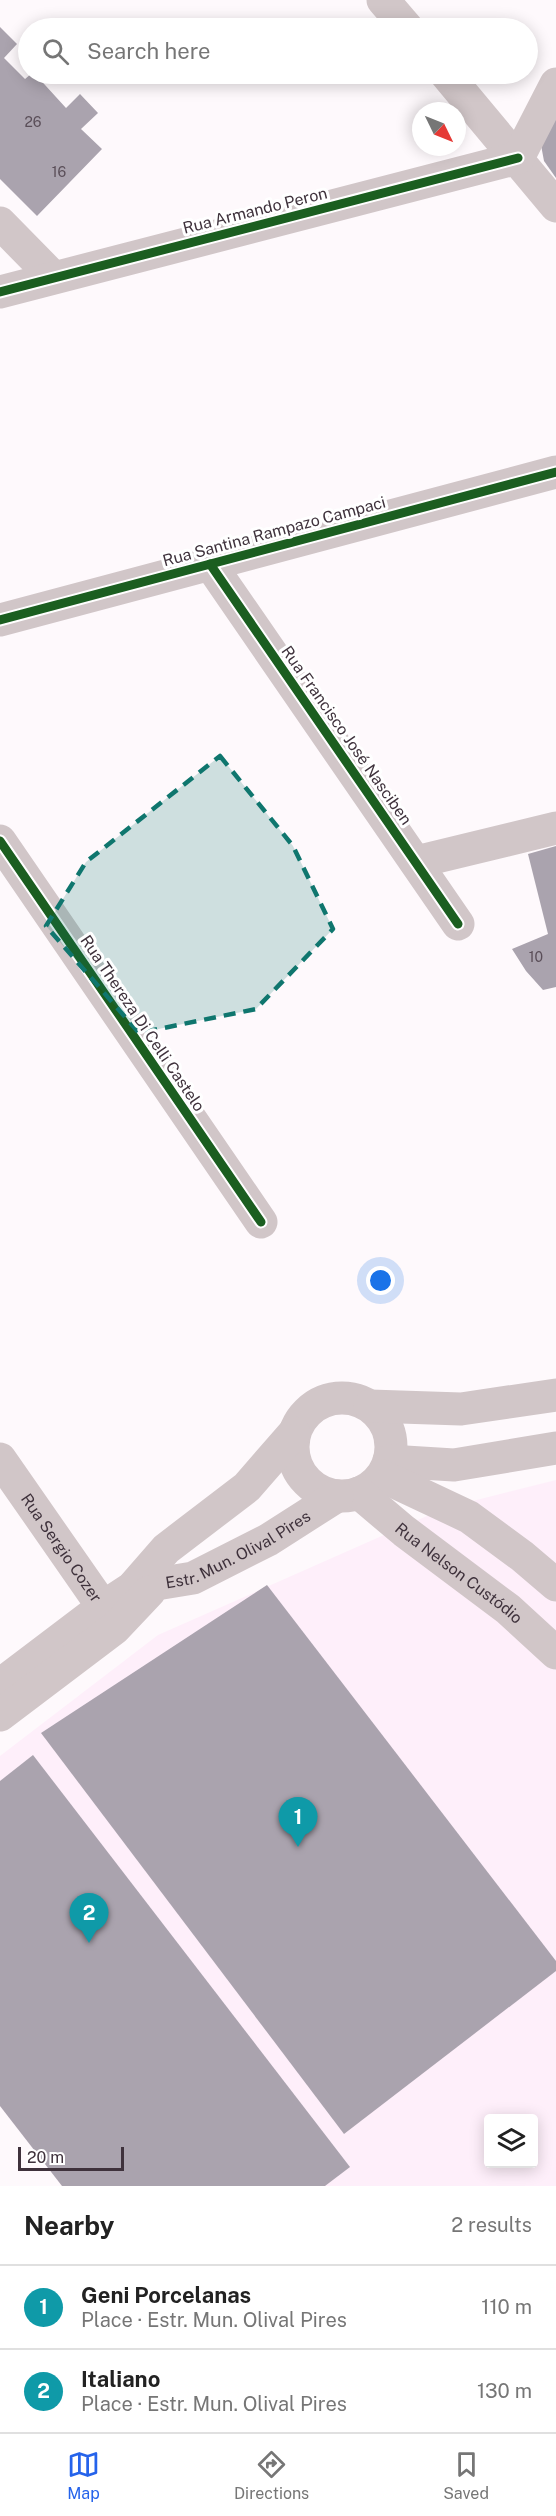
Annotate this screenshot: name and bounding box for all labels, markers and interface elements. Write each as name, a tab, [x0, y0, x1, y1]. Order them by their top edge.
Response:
search box	[18, 18, 538, 84]
icon: search	[39, 35, 72, 68]
text: Search here	[87, 38, 211, 64]
north arrow	[412, 102, 466, 156]
house number: 26	[24, 114, 42, 130]
house number: 16	[52, 164, 66, 180]
street label: Rua Armando Peron	[181, 183, 329, 238]
street label: Rua Santina Rampazo Campaci	[161, 493, 388, 570]
street label: Rua Francisco José Nasciben	[277, 642, 416, 828]
street label: Rua Thereza Di Celli Castelo	[76, 932, 209, 1115]
house number: 10	[529, 949, 543, 965]
your location	[366, 1266, 395, 1295]
street label: Rua Sergio Cozer	[17, 1490, 106, 1606]
street label: Estr. Mun. Olival Pires	[164, 1507, 314, 1592]
street label: Rua Nelson Custódio	[391, 1519, 526, 1628]
pin: 1	[278, 1798, 318, 1847]
pin: 2	[70, 1894, 109, 1943]
map controls	[484, 2114, 538, 2168]
button: layers	[484, 2114, 538, 2168]
scale bar	[18, 2144, 124, 2172]
text: 20 m	[27, 2148, 64, 2167]
text: Nearby	[24, 2210, 114, 2241]
text: 2 results	[451, 2213, 532, 2237]
text: Geni Porcelanas	[81, 2282, 251, 2308]
text: 1	[39, 2295, 48, 2319]
text: 110 m	[481, 2295, 532, 2319]
text: Place · Estr. Mun. Olival Pires	[81, 2308, 347, 2332]
text: Italiano	[81, 2366, 160, 2392]
text: 2	[37, 2379, 50, 2403]
text: 130 m	[477, 2379, 532, 2403]
text: Place · Estr. Mun. Olival Pires	[81, 2392, 347, 2416]
tab: Map	[67, 2448, 100, 2503]
tab: Directions	[234, 2448, 309, 2503]
tab: Saved	[443, 2448, 489, 2503]

